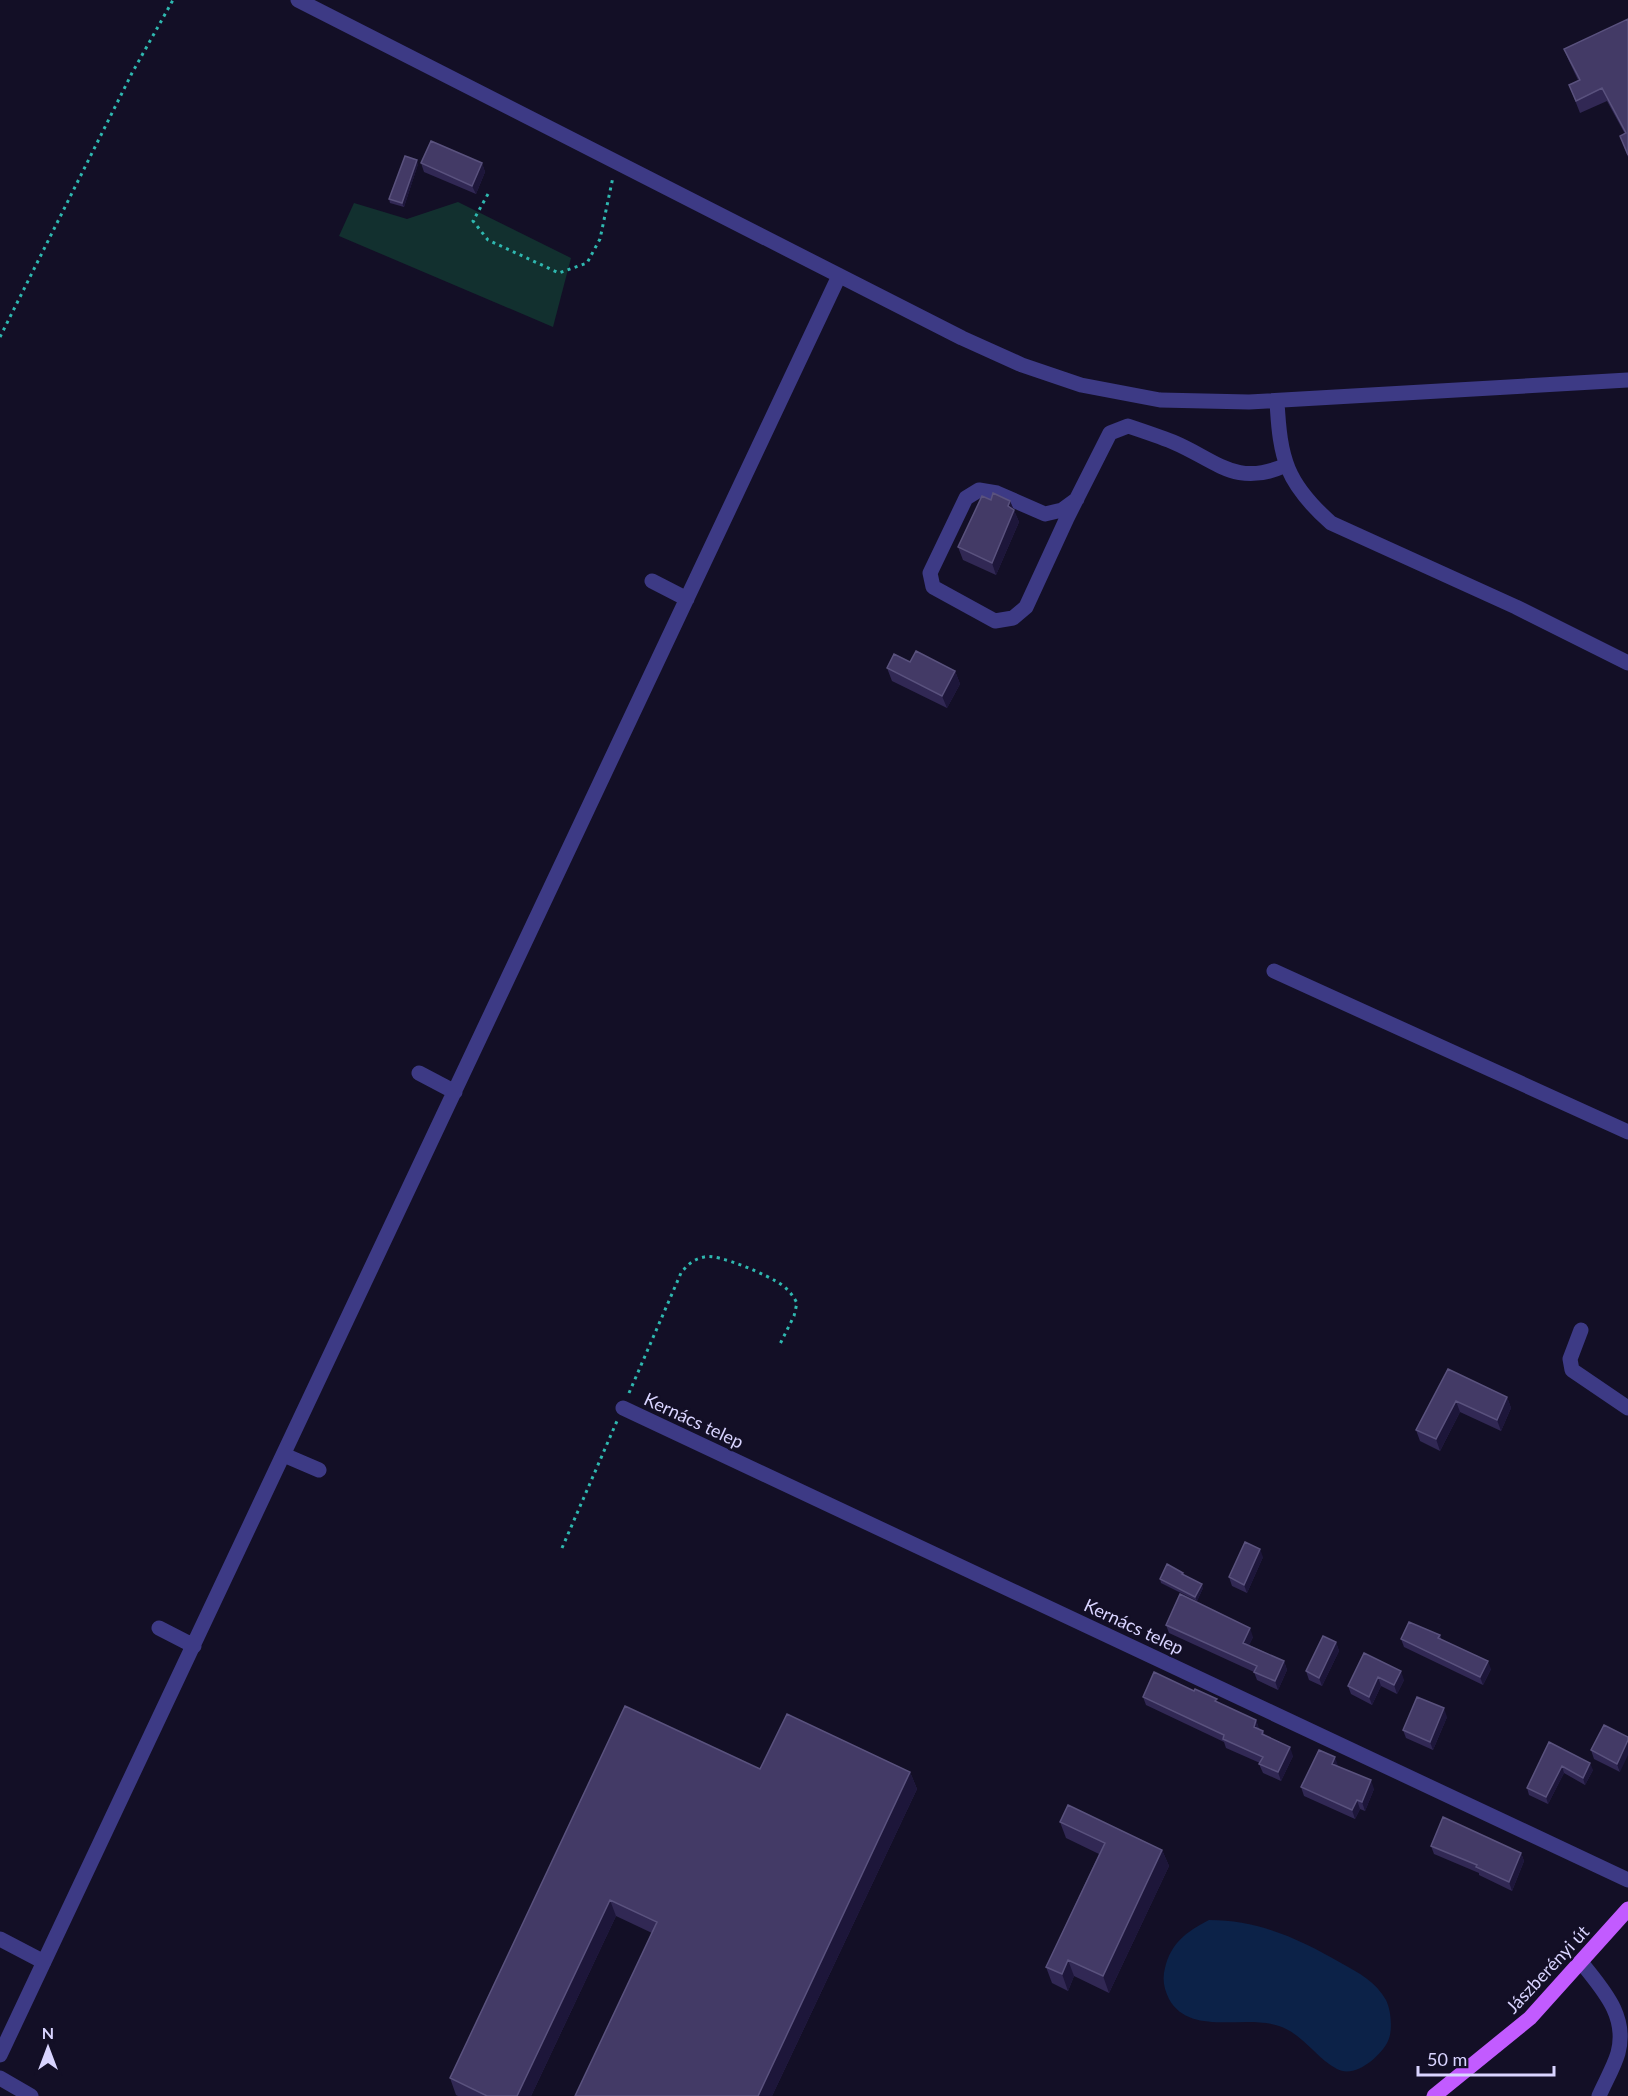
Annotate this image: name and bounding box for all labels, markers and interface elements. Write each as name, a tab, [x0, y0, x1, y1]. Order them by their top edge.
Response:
street label: Kernács telep	[641, 1387, 747, 1453]
street label: Kernács telep	[1081, 1593, 1187, 1659]
street label: Jászberényi út	[1501, 1920, 1594, 2017]
north arrow	[18, 2018, 78, 2078]
text: N	[42, 2023, 54, 2042]
scale bar	[1418, 2039, 1554, 2077]
text: 50 m	[1427, 2048, 1467, 2070]

